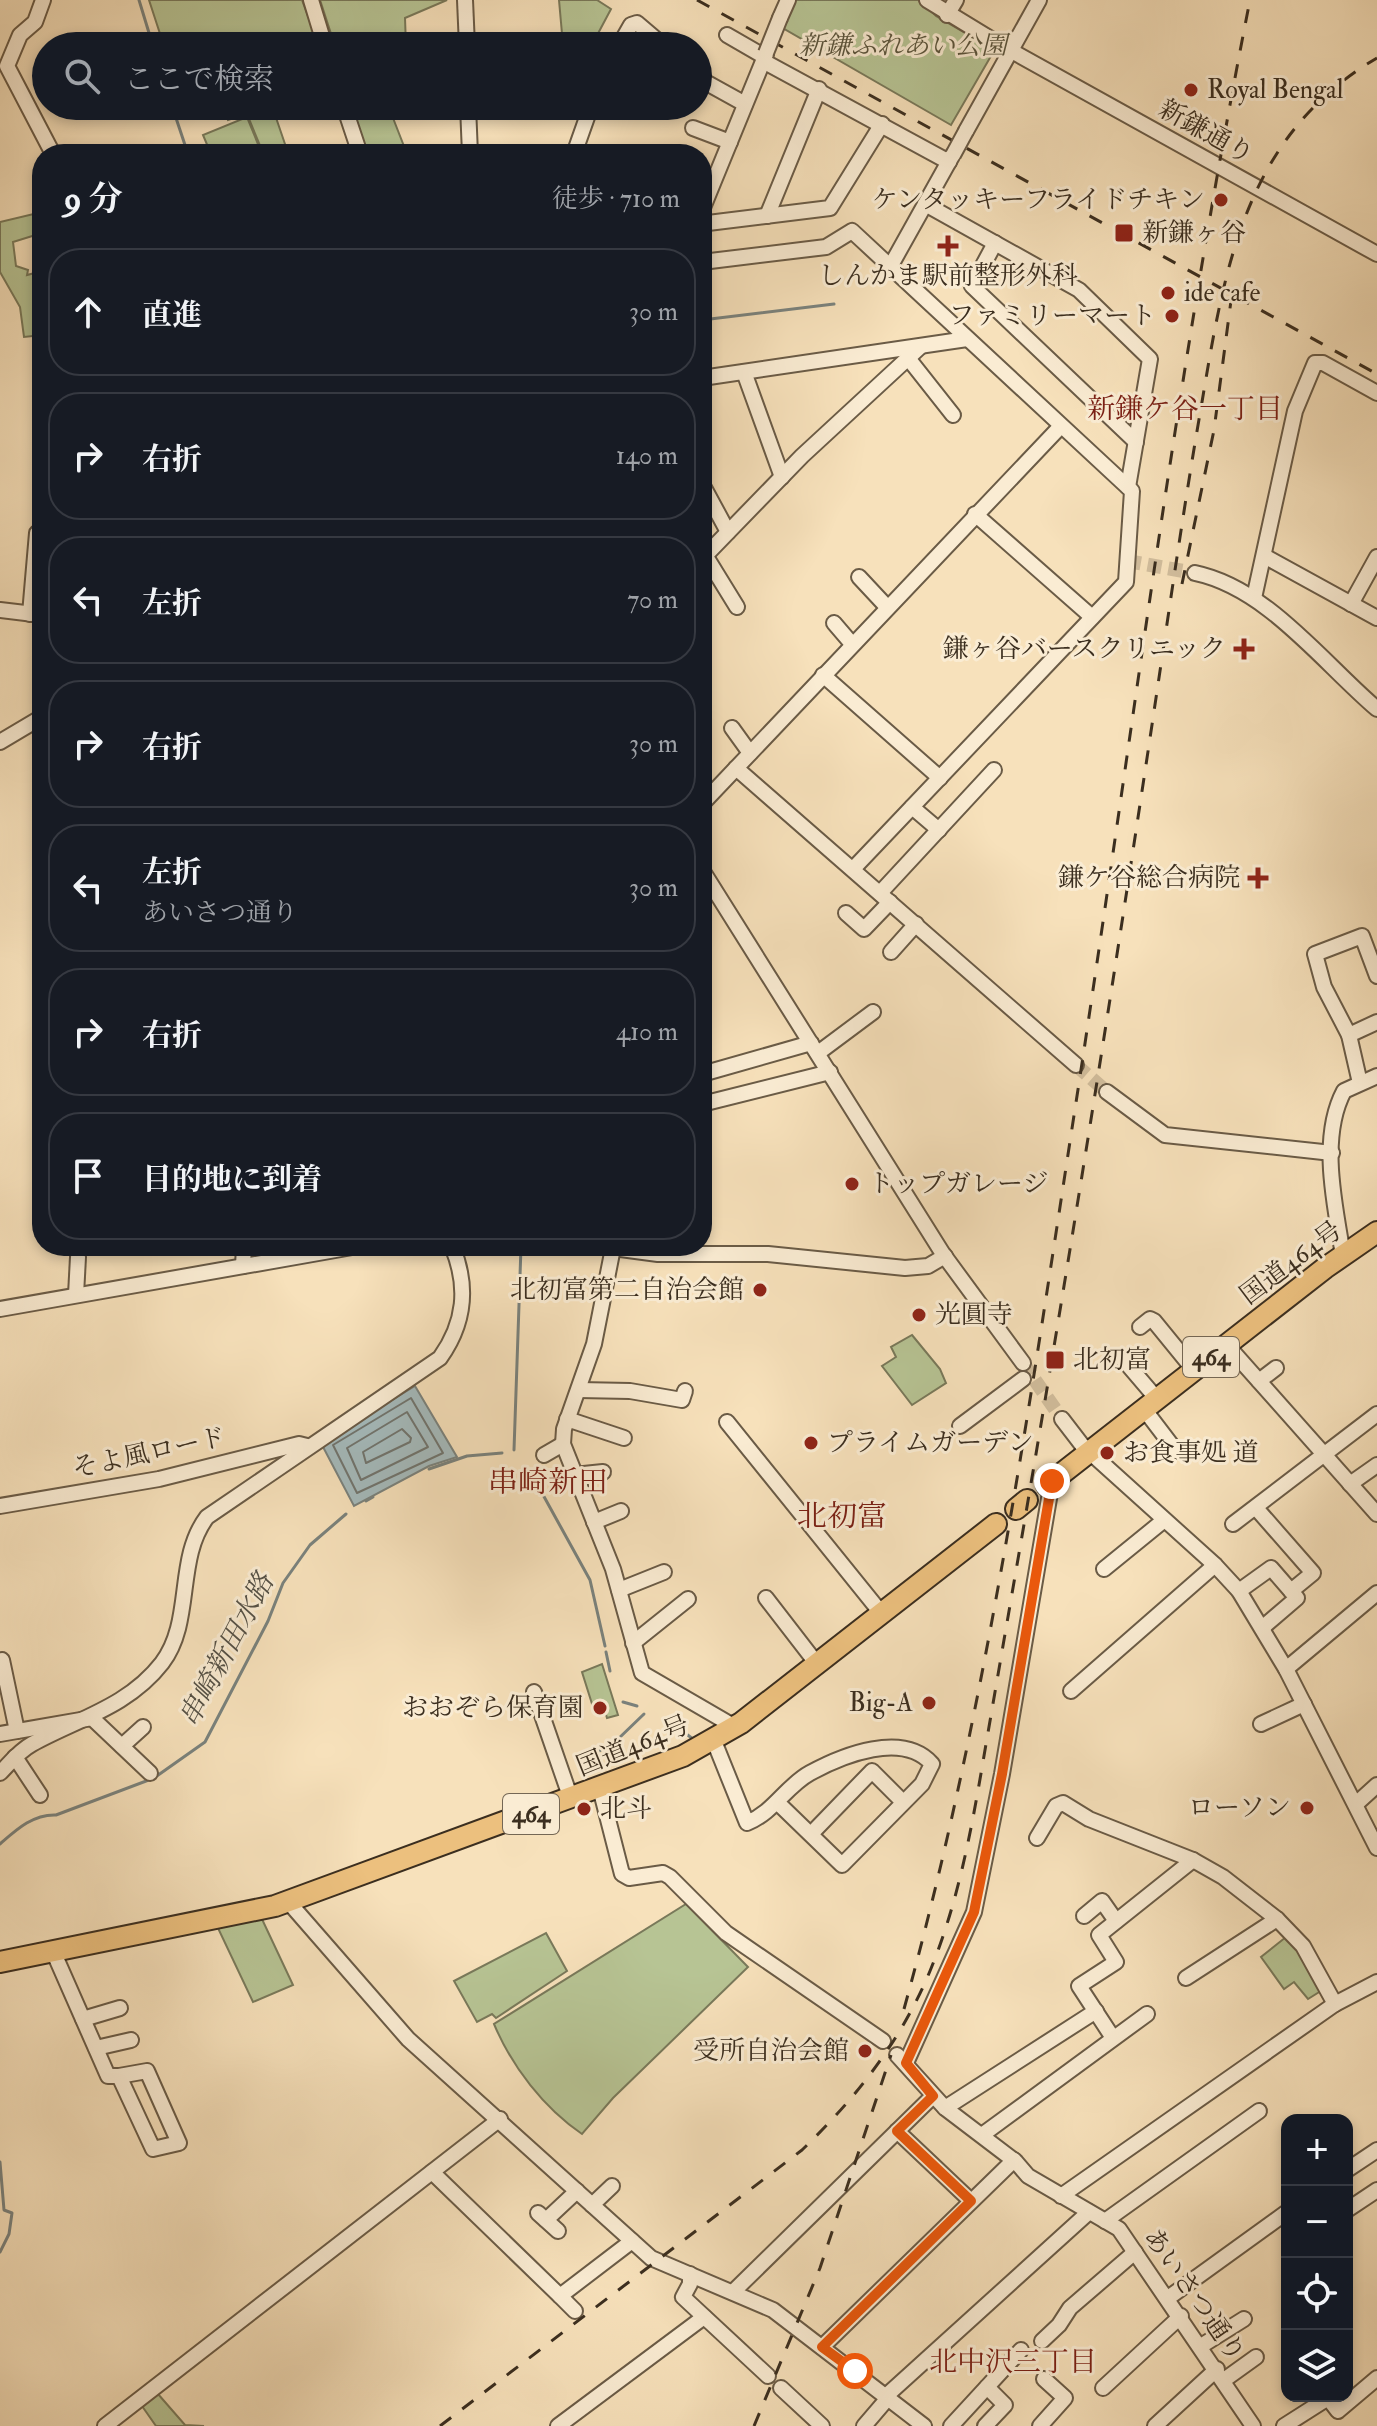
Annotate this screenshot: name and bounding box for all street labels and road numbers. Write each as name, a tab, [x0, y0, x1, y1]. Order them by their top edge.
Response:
street label: 新鎌通り	[1153, 93, 1259, 171]
street label: 国道464号	[1234, 1214, 1348, 1312]
road number: 464	[1183, 1337, 1239, 1377]
street label: そよ風ロード	[69, 1421, 229, 1485]
street label: 国道464号	[572, 1709, 694, 1783]
road number: 464	[503, 1794, 559, 1834]
street label: あいさつ通り	[1136, 2222, 1252, 2368]

